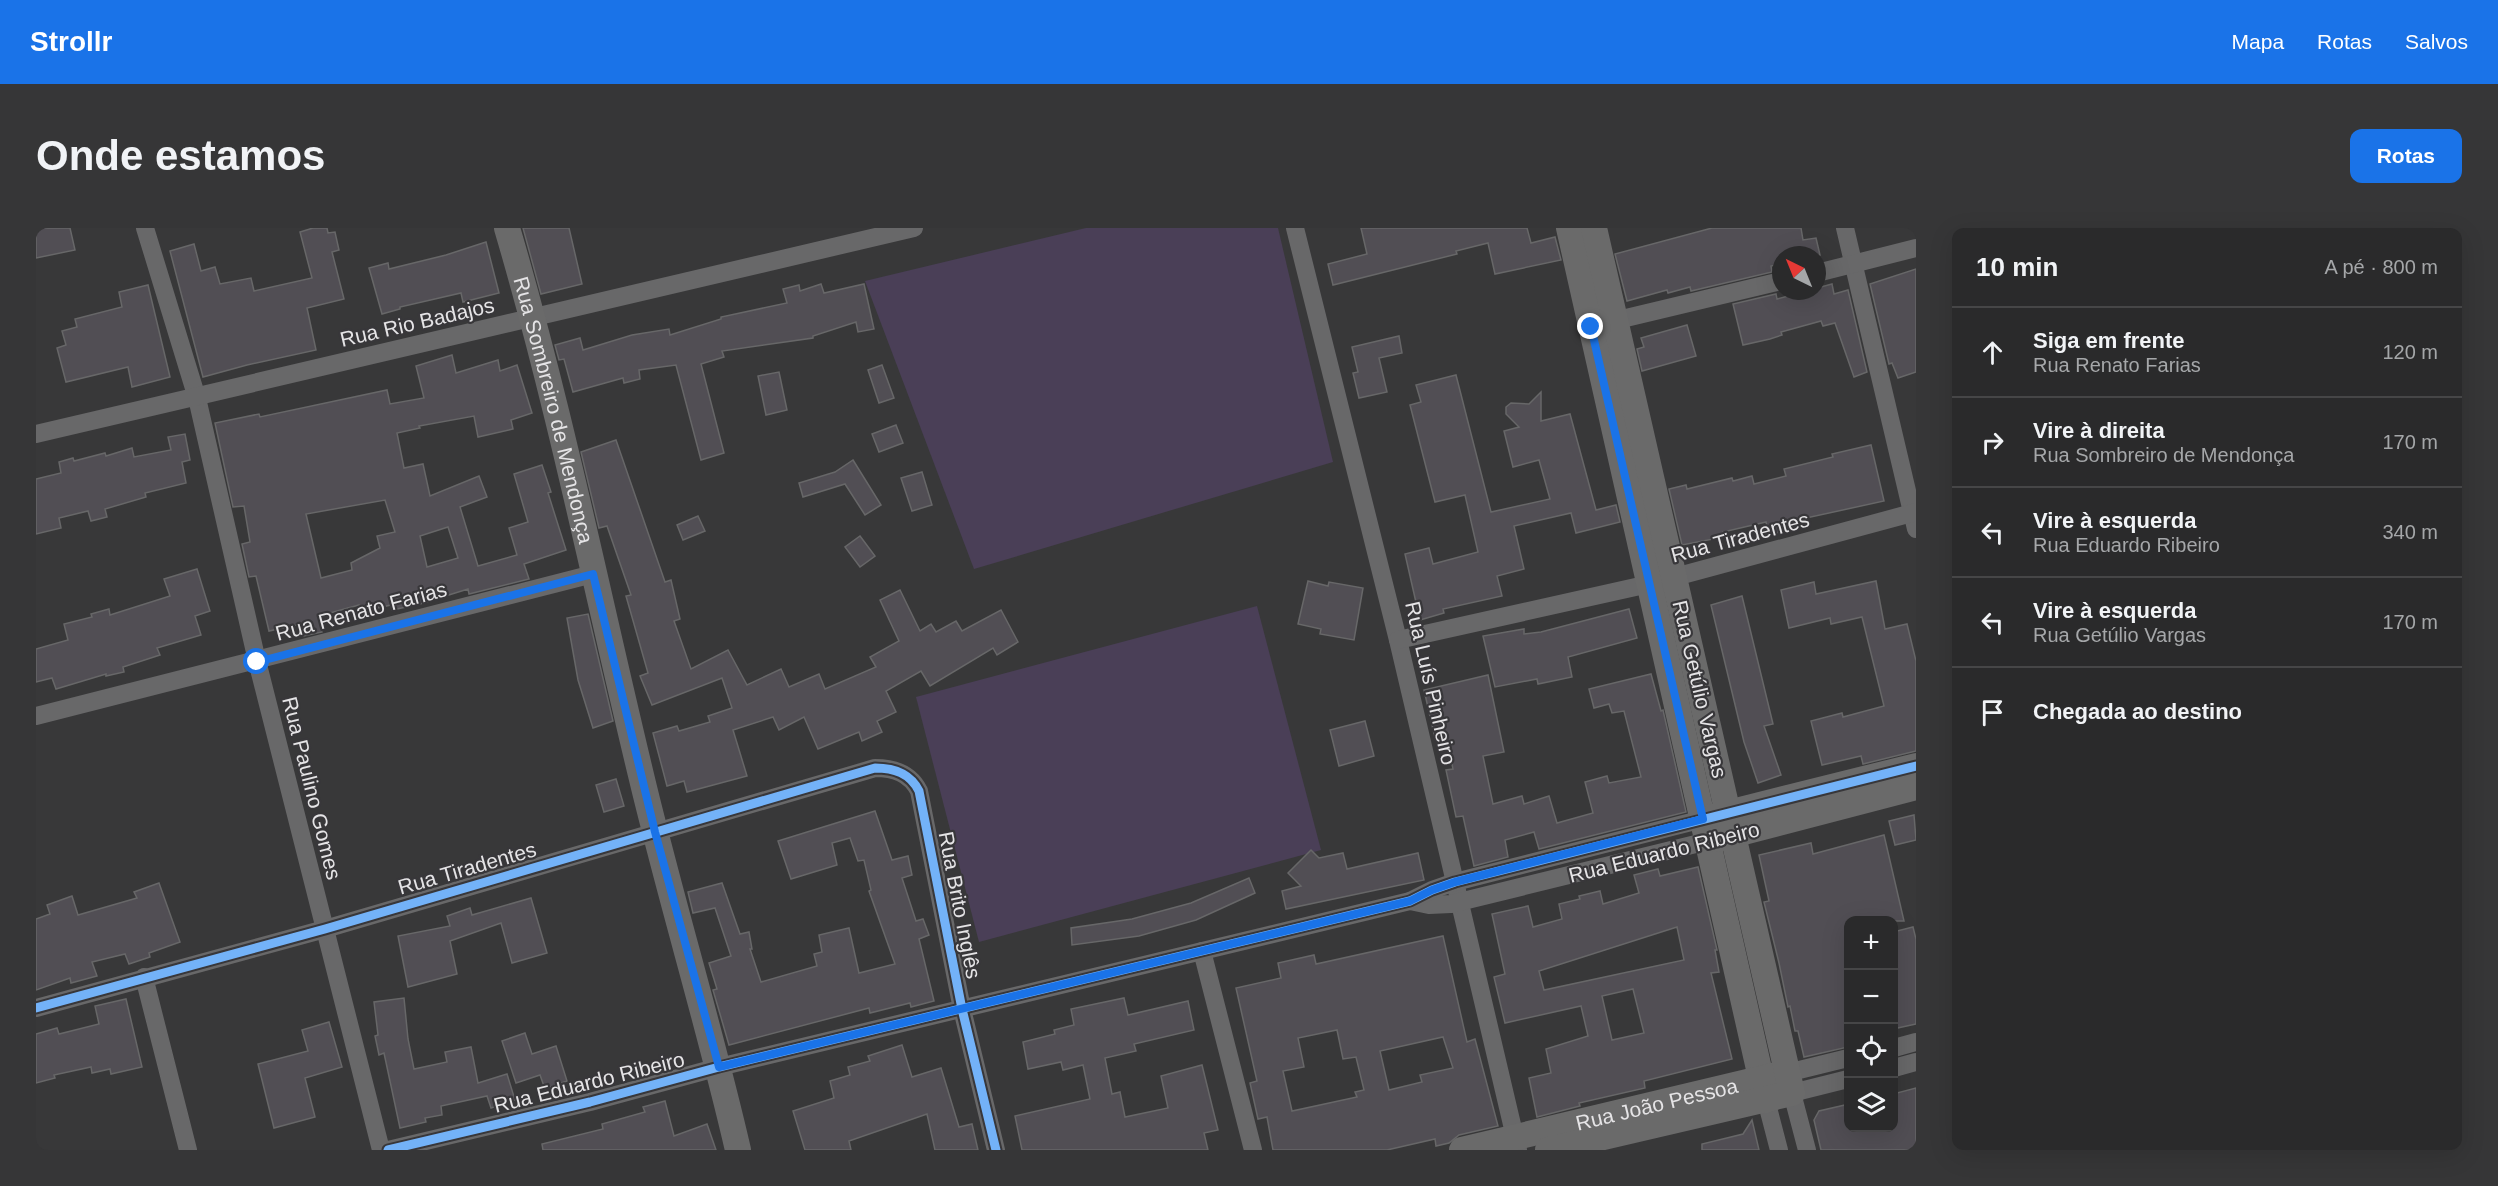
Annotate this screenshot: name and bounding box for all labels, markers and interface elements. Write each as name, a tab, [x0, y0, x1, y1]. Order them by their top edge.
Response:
text: Strollr	[30, 26, 112, 57]
text: Mapa	[2232, 30, 2284, 53]
text: Rotas	[2317, 30, 2372, 53]
text: Salvos	[2405, 30, 2468, 53]
button: Rotas	[2350, 129, 2462, 183]
text: Onde estamos	[36, 132, 325, 179]
north arrow	[1772, 246, 1826, 300]
text: 10 min	[1976, 252, 2058, 282]
text: A pé · 800 m	[2325, 256, 2438, 278]
street label: Rua Sombreiro de Mendonça	[510, 274, 598, 546]
street label: Rua Rio Badajos	[338, 293, 496, 351]
route end	[1577, 313, 1603, 339]
text: Siga em frente	[2033, 328, 2185, 353]
icon: ahead	[1976, 336, 2009, 369]
text: 120 m	[2382, 341, 2438, 363]
text: Rua Renato Farias	[2033, 354, 2201, 376]
text: Vire à direita	[2033, 418, 2165, 443]
icon: right	[1976, 426, 2009, 459]
text: 170 m	[2382, 431, 2438, 453]
text: Rua Sombreiro de Mendonça	[2033, 444, 2294, 466]
street label: Rua Tiradentes	[1668, 507, 1812, 567]
text: Vire à esquerda	[2033, 508, 2196, 533]
icon: left	[1976, 516, 2009, 549]
text: 340 m	[2382, 521, 2438, 543]
text: Rua Eduardo Ribeiro	[2033, 534, 2220, 556]
street label: Rua Renato Farias	[273, 577, 449, 645]
street label: Rua Getúlio Vargas	[1668, 598, 1732, 780]
text: Vire à esquerda	[2033, 598, 2196, 623]
street label: Rua Luís Pinheiro	[1401, 599, 1461, 767]
icon: left	[1976, 606, 2009, 639]
text: 170 m	[2382, 611, 2438, 633]
text: Rua Getúlio Vargas	[2033, 624, 2206, 646]
route start	[243, 648, 269, 674]
street label: Rua Paulino Gomes	[278, 694, 346, 882]
icon: arrive	[1976, 696, 2009, 729]
text: Chegada ao destino	[2033, 699, 2242, 724]
street label: Rua Eduardo Ribeiro	[1566, 817, 1762, 887]
street label: Rua Brito Inglês	[934, 829, 986, 981]
street label: Rua Tiradentes	[395, 837, 539, 899]
map controls	[1844, 916, 1898, 1132]
button: +	[1844, 916, 1898, 970]
button: −	[1844, 970, 1898, 1024]
button: locate	[1844, 1024, 1898, 1078]
street label: Rua Eduardo Ribeiro	[491, 1047, 687, 1117]
street label: Rua João Pessoa	[1573, 1073, 1740, 1134]
button: layers	[1844, 1078, 1898, 1132]

